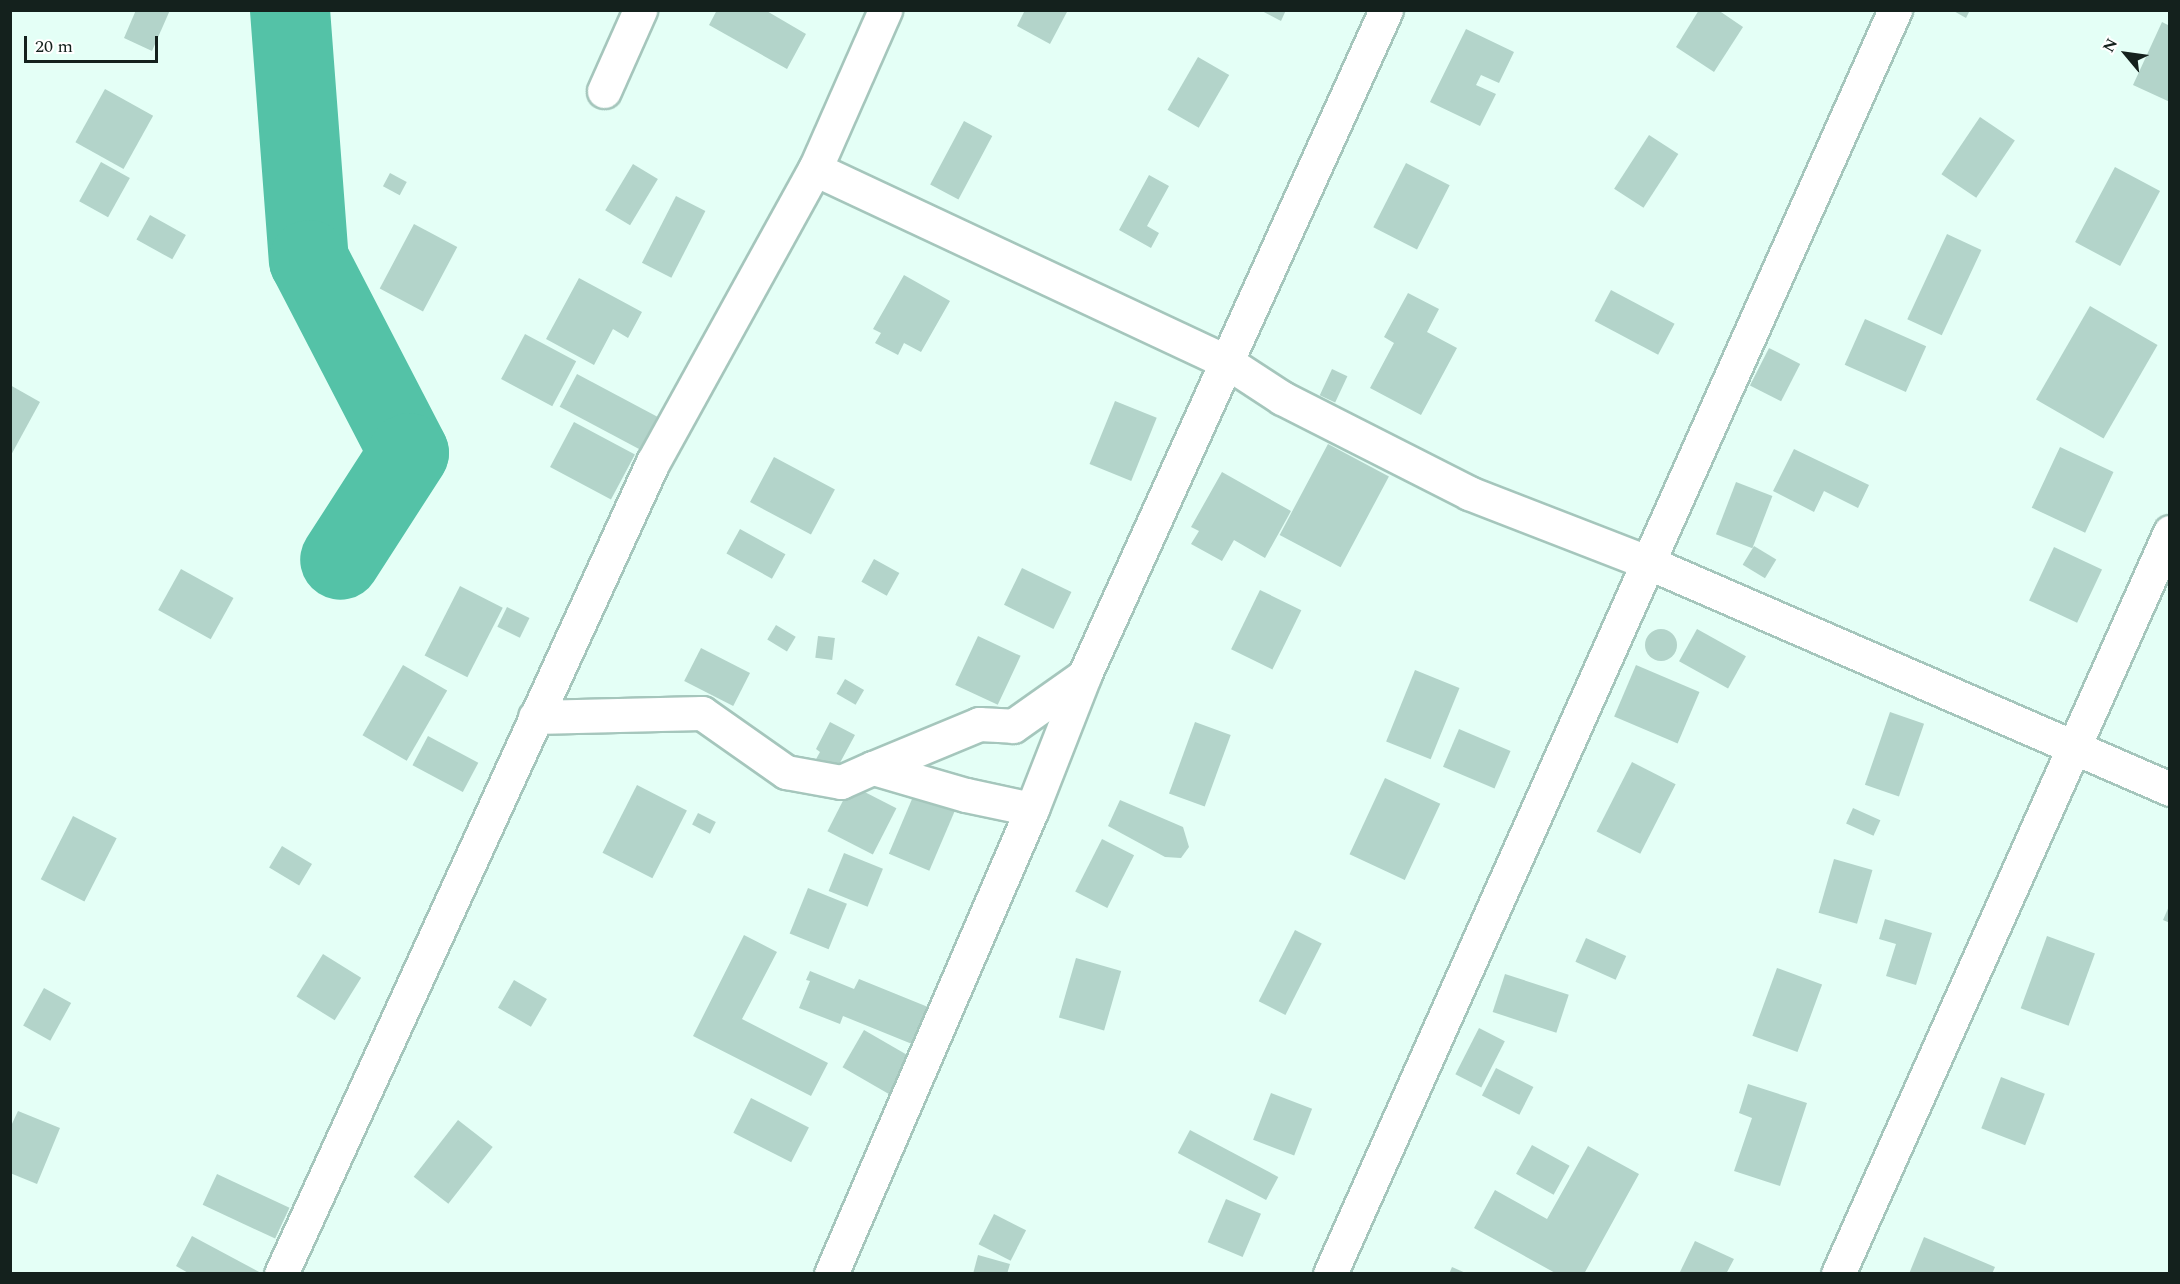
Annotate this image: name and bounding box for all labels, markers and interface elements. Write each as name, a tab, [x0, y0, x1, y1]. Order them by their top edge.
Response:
scale bar	[27, 24, 160, 62]
north arrow	[2096, 24, 2156, 84]
text: 20 m	[35, 33, 73, 60]
text: N	[2097, 34, 2124, 57]

